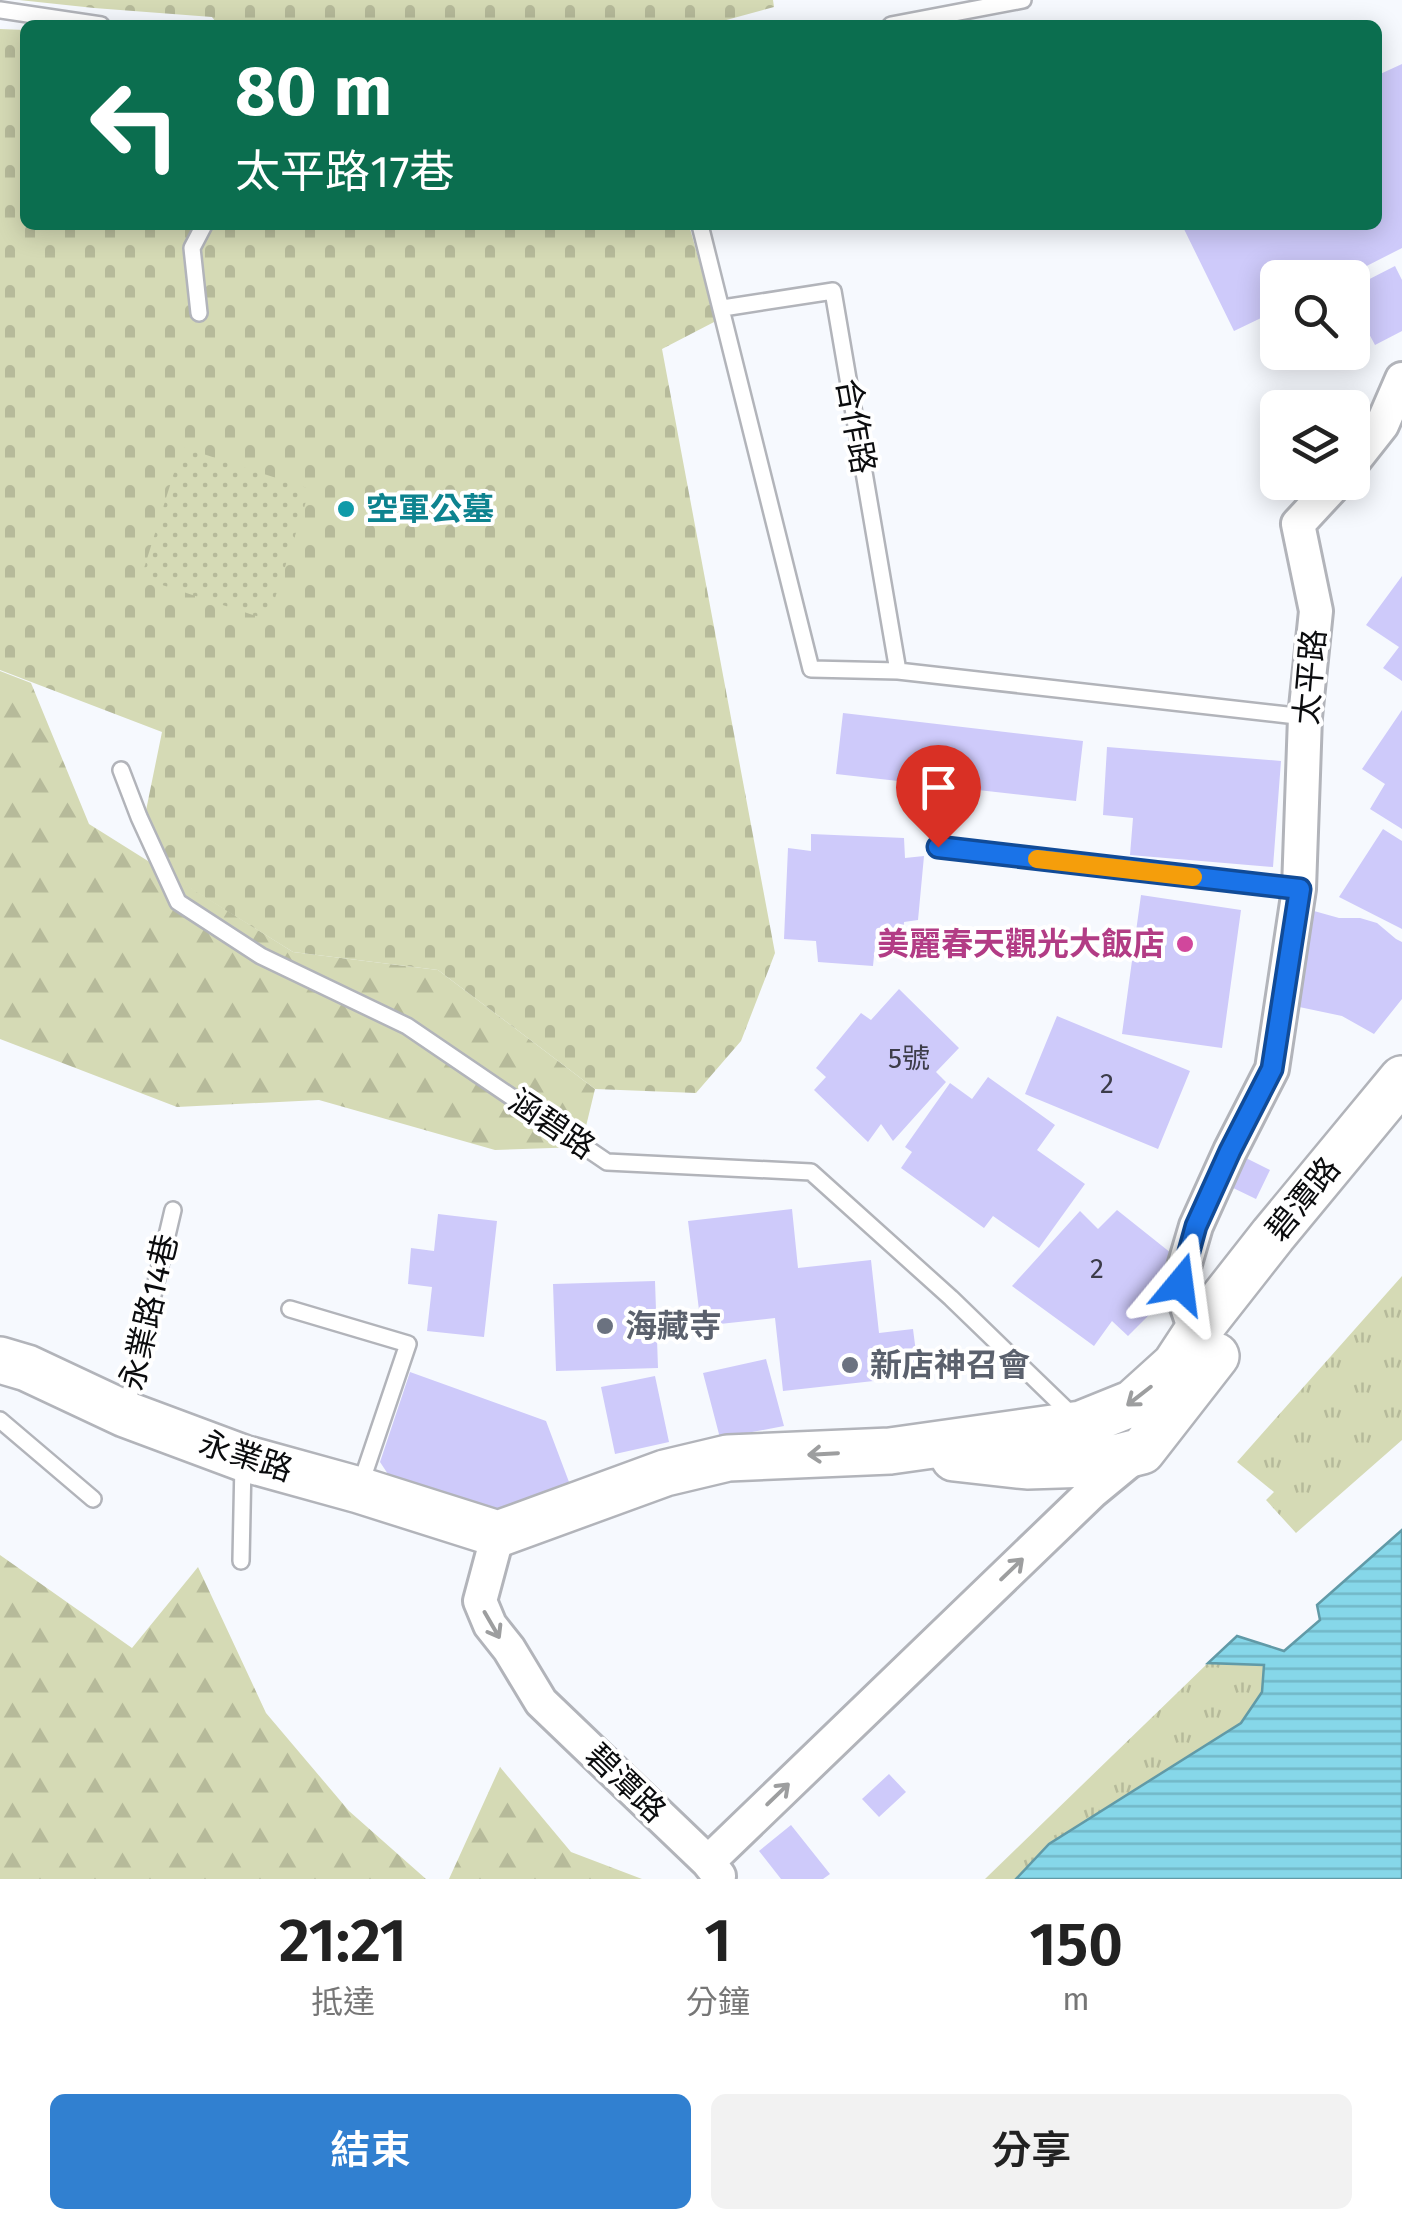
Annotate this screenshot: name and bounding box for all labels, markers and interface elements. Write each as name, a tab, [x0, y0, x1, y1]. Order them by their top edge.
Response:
text: 80 m	[235, 50, 392, 134]
icon: left	[70, 60, 200, 190]
text: 太平路17巷	[235, 145, 454, 199]
map controls	[1260, 260, 1370, 500]
button: search	[1260, 260, 1370, 370]
street label: 合作路	[829, 375, 883, 477]
button: layers	[1260, 390, 1370, 500]
place label: 空軍公墓	[366, 490, 494, 528]
marker: 空軍公墓	[335, 498, 357, 520]
street label: 太平路	[1287, 628, 1333, 726]
pin	[896, 745, 981, 848]
icon: arrive	[911, 760, 966, 815]
place label: 美麗春天觀光大飯店	[877, 925, 1165, 963]
marker: 美麗春天觀光大飯店	[1174, 933, 1196, 955]
house number: 5號	[888, 1042, 930, 1075]
house number: 2	[1100, 1067, 1114, 1100]
street label: 涵碧路	[502, 1081, 602, 1167]
street label: 碧潭路	[1258, 1150, 1348, 1248]
street label: 永業路14巷	[113, 1230, 185, 1394]
position arrow	[1128, 1232, 1232, 1336]
house number: 2	[1090, 1252, 1104, 1285]
place label: 海藏寺	[625, 1307, 721, 1345]
marker: 海藏寺	[594, 1315, 616, 1337]
place label: 新店神召會	[870, 1346, 1030, 1384]
marker: 新店神召會	[839, 1354, 861, 1376]
one-way arrow	[1126, 1385, 1153, 1406]
street label: 永業路	[194, 1423, 298, 1489]
one-way arrow	[808, 1445, 840, 1464]
one-way arrow	[1000, 1557, 1024, 1581]
one-way arrow	[483, 1610, 503, 1639]
street label: 碧潭路	[578, 1736, 674, 1830]
one-way arrow	[765, 1783, 790, 1806]
text: 21:21	[279, 1905, 407, 1977]
text: 1	[704, 1905, 732, 1977]
text: 150	[1029, 1909, 1123, 1981]
text: m	[1062, 1980, 1090, 2018]
text: 抵達	[311, 1983, 375, 2021]
text: 分鐘	[686, 1983, 750, 2021]
button: 結束	[50, 2094, 691, 2209]
button: 分享	[711, 2094, 1352, 2209]

